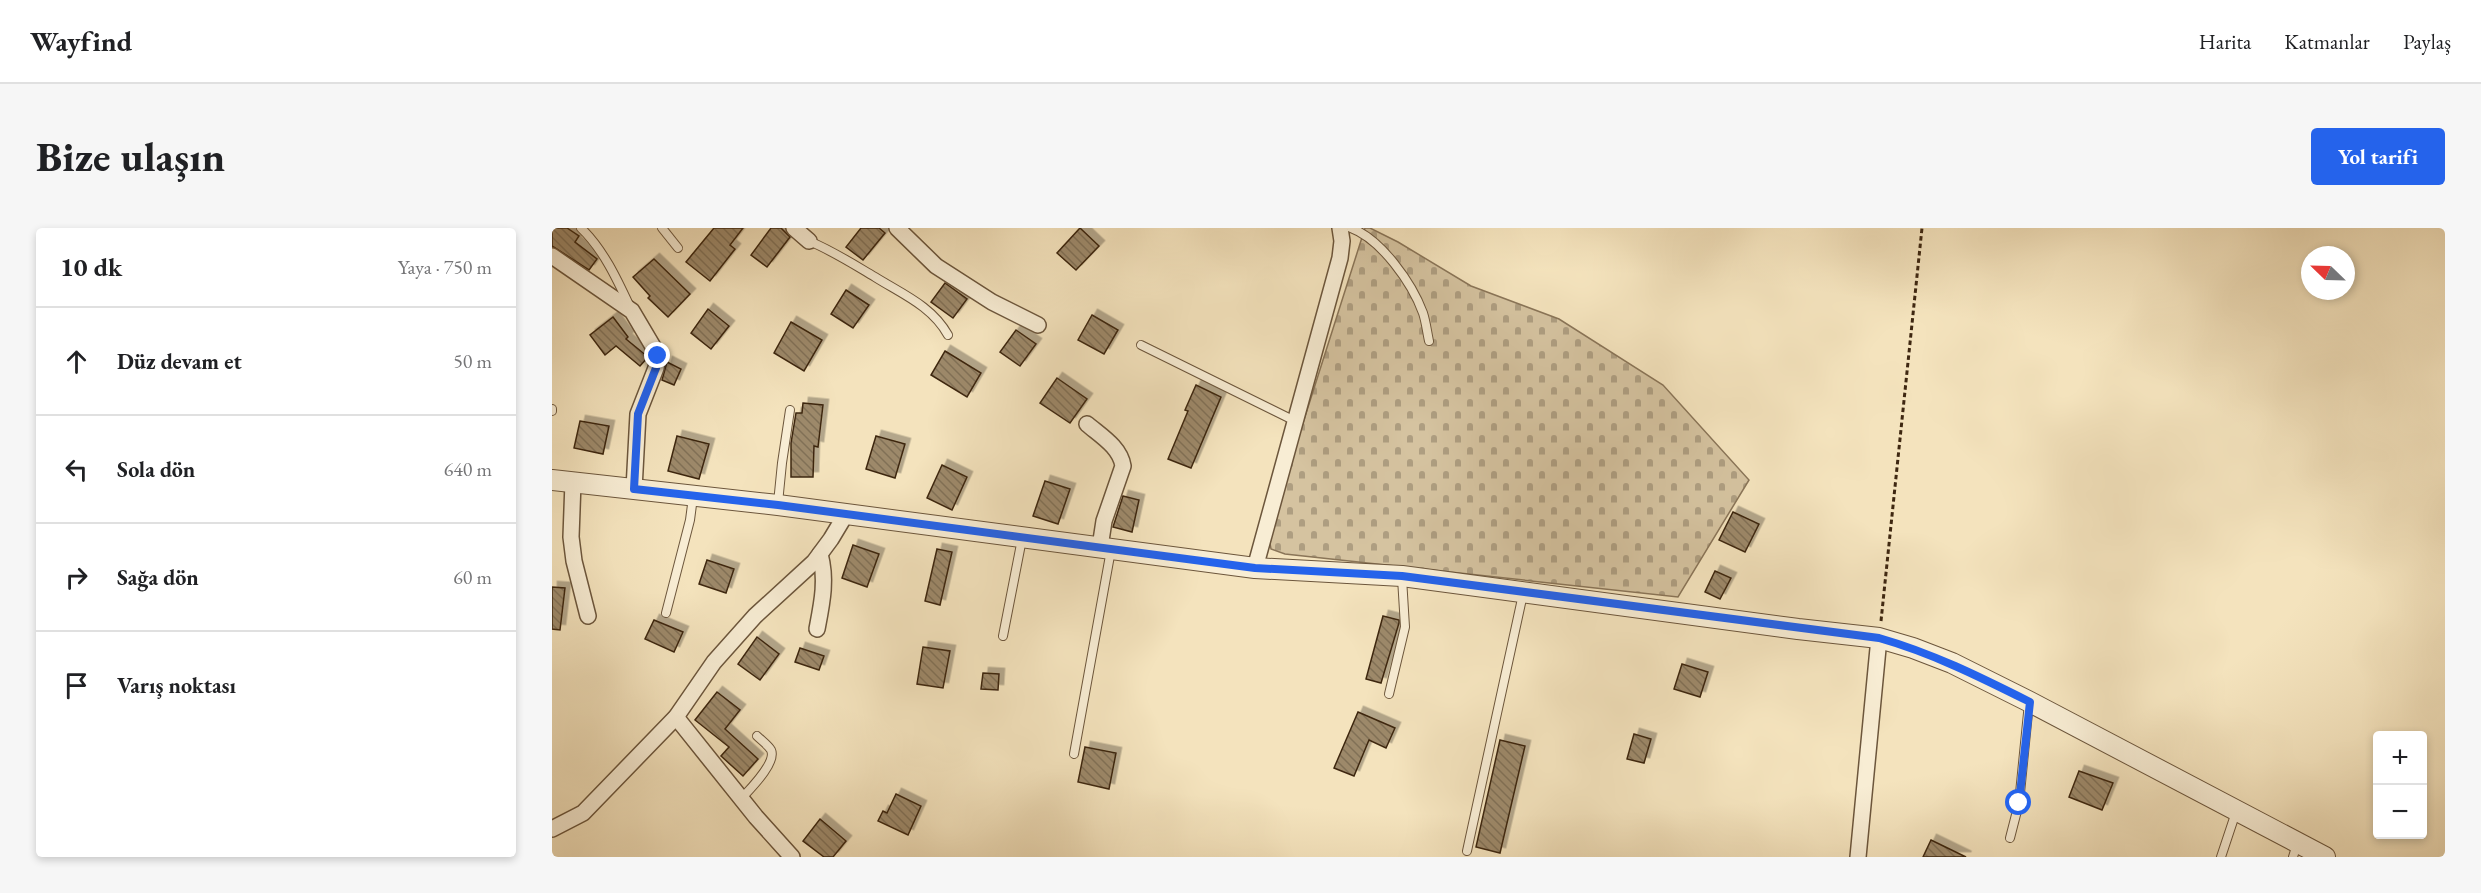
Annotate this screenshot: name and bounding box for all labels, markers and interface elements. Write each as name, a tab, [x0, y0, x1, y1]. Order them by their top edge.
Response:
text: Wayfind	[30, 23, 132, 59]
text: Harita	[2199, 28, 2251, 55]
text: Katmanlar	[2284, 28, 2370, 55]
text: Paylaş	[2403, 28, 2451, 55]
button: Yol tarifi	[2311, 128, 2445, 185]
text: Bize ulaşın	[36, 129, 225, 184]
north arrow	[2301, 246, 2355, 300]
text: 10 dk	[60, 250, 122, 284]
text: Yaya · 750 m	[398, 254, 492, 280]
route end	[644, 342, 670, 368]
icon: ahead	[60, 345, 93, 378]
text: Düz devam et	[117, 347, 242, 376]
text: 50 m	[453, 348, 492, 374]
icon: left	[60, 453, 93, 486]
text: Sola dön	[117, 455, 195, 484]
text: 640 m	[444, 456, 492, 482]
icon: right	[60, 561, 93, 594]
text: Sağa dön	[117, 563, 199, 592]
text: 60 m	[453, 564, 492, 590]
icon: arrive	[60, 669, 93, 702]
text: Varış noktası	[117, 671, 236, 700]
map controls	[2373, 731, 2427, 839]
button: +	[2373, 731, 2427, 785]
button: −	[2373, 785, 2427, 839]
route start	[2005, 789, 2031, 815]

